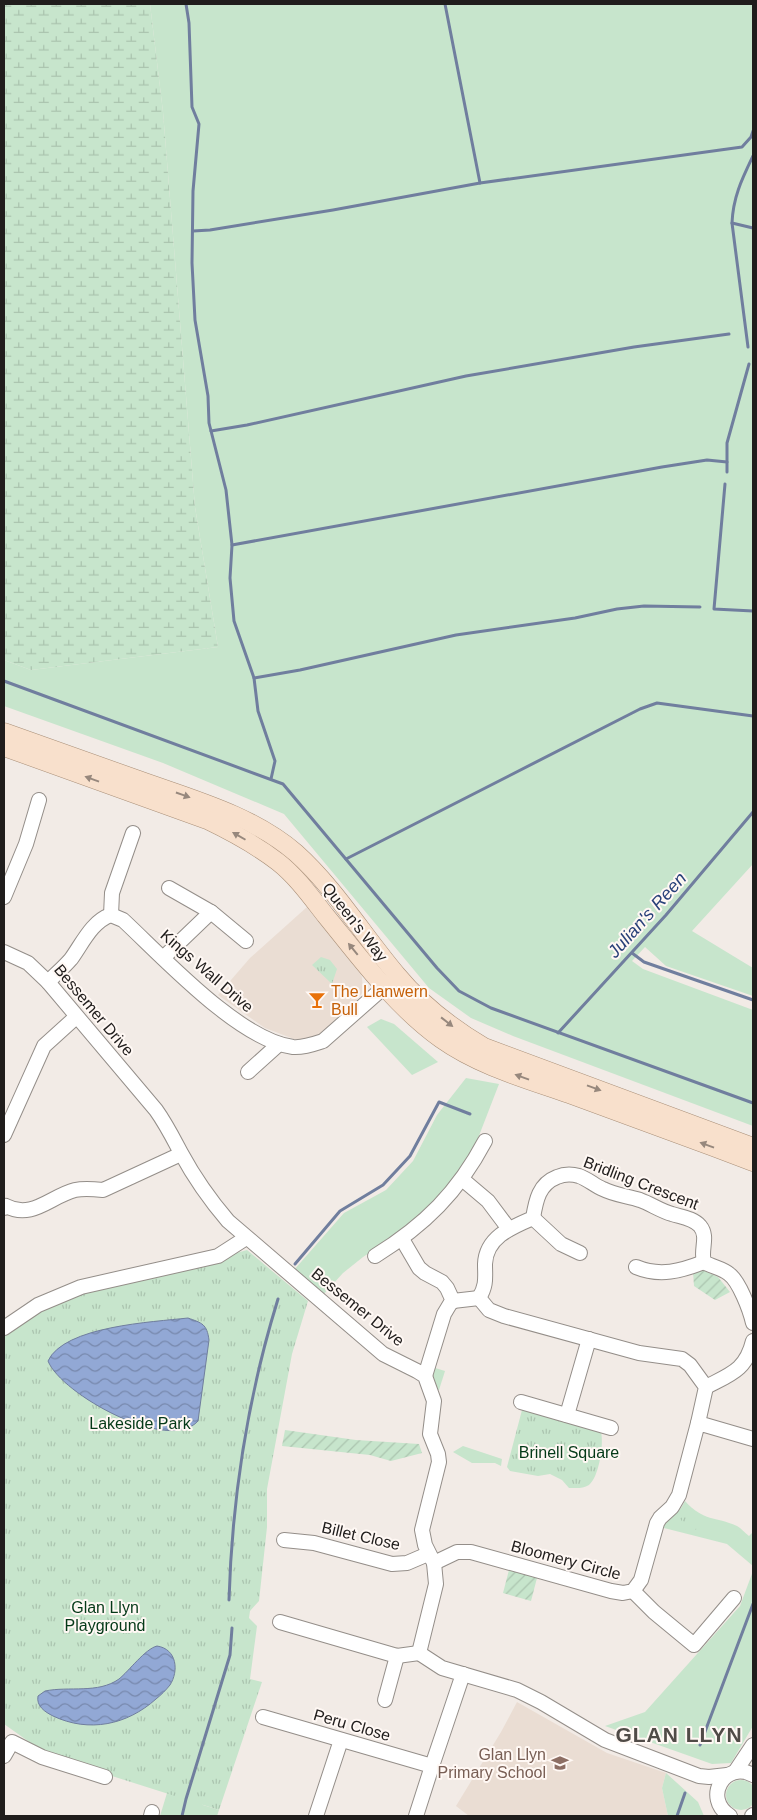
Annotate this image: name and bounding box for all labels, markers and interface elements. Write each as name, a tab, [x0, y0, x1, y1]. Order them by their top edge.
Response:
one-way arrow	[84, 775, 99, 783]
one-way arrow	[176, 791, 191, 799]
one-way arrow	[232, 831, 245, 840]
water label: Julian's Reen	[603, 868, 690, 962]
street label: Queen's Way	[319, 879, 391, 965]
street label: Kings Wall Drive	[157, 926, 257, 1016]
one-way arrow	[348, 943, 359, 956]
street label: Bessemer Drive	[51, 961, 137, 1059]
place label: The Llanwern Bull	[331, 983, 428, 1018]
bar icon: The Llanwern Bull	[307, 990, 327, 1010]
one-way arrow	[440, 1017, 453, 1028]
one-way arrow	[514, 1073, 529, 1081]
one-way arrow	[587, 1085, 602, 1092]
one-way arrow	[700, 1141, 715, 1148]
street label: Bridling Crescent	[581, 1153, 701, 1213]
street label: Bessemer Drive	[308, 1265, 408, 1349]
park label: Lakeside Park	[89, 1415, 192, 1432]
park label: Brinell Square	[519, 1444, 619, 1461]
street label: Billet Close	[320, 1519, 402, 1553]
street label: Bloomery Circle	[509, 1537, 623, 1583]
park label: Glan Llyn Playground	[65, 1599, 145, 1634]
street label: Peru Close	[312, 1706, 392, 1744]
district label: GLAN LLYN	[615, 1723, 743, 1746]
place label: Glan Llyn Primary School	[438, 1746, 546, 1781]
school or university icon: Glan Llyn Primary School	[550, 1753, 570, 1773]

